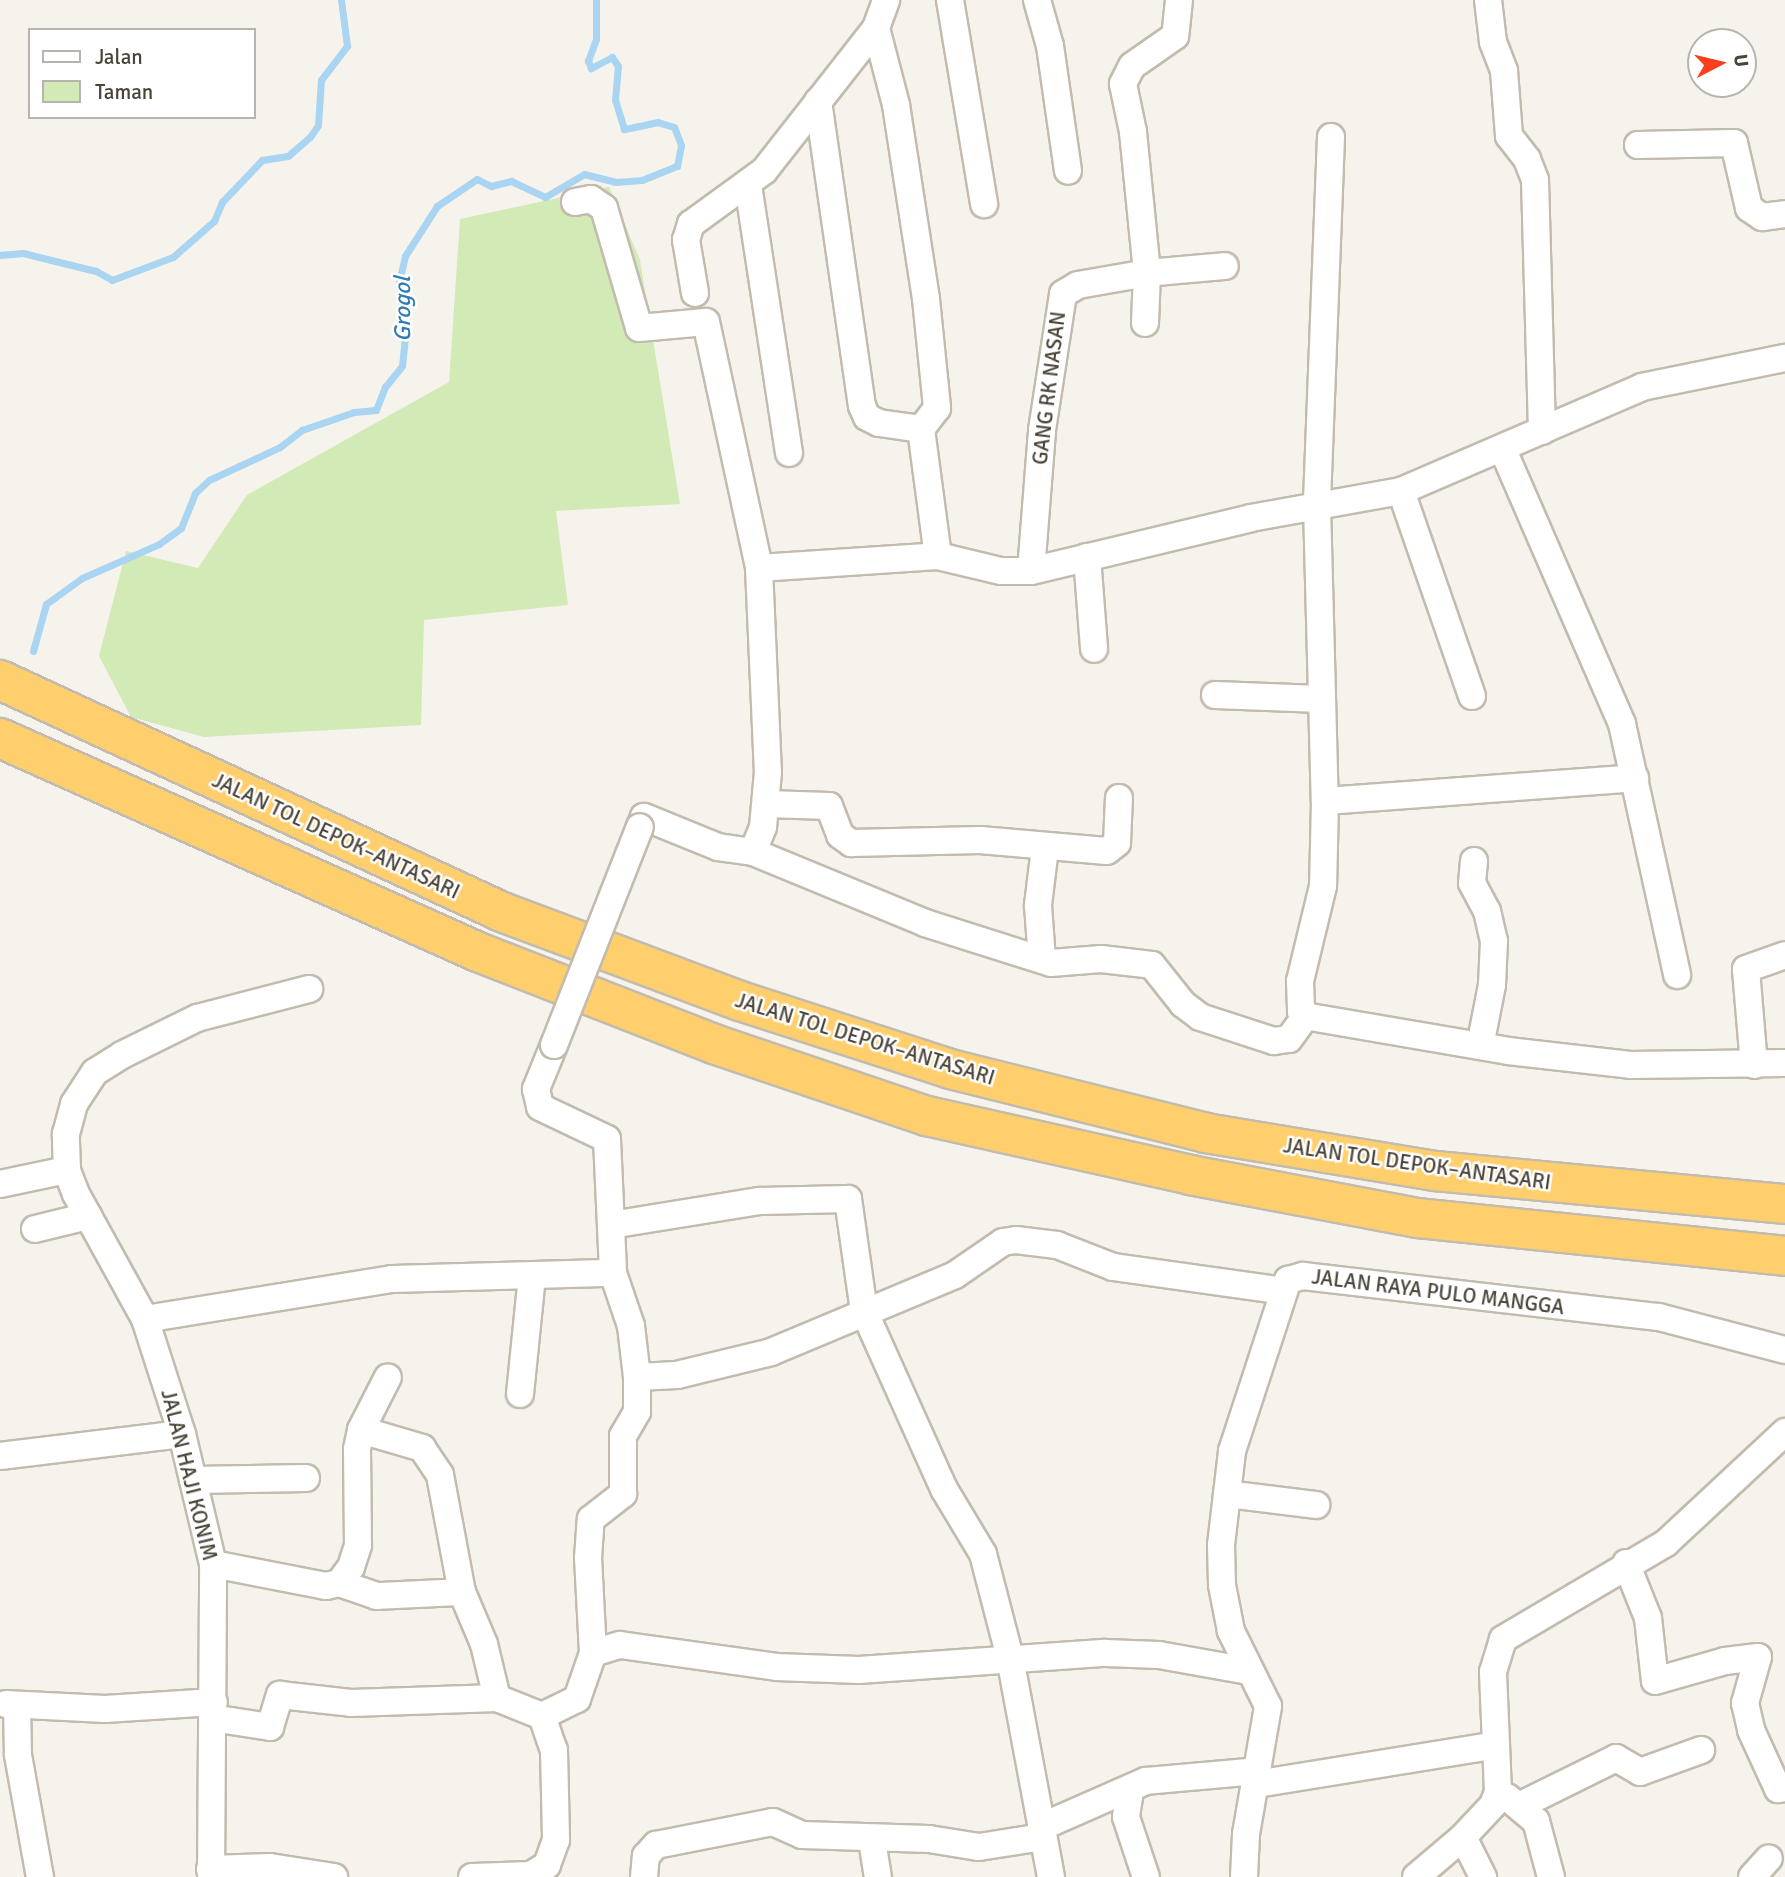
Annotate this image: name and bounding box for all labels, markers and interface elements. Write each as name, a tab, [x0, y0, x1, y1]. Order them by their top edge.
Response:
legend	[28, 28, 256, 119]
north arrow	[1687, 28, 1757, 98]
text: Jalan	[95, 44, 143, 70]
text: U	[1728, 53, 1754, 68]
text: Taman	[95, 79, 153, 105]
water label: Grogol	[389, 276, 417, 342]
street label: GANG RK NASAN	[1027, 310, 1071, 466]
street label: JALAN TOL DEPOK–ANTASARI	[208, 767, 464, 905]
street label: JALAN TOL DEPOK–ANTASARI	[732, 987, 998, 1091]
street label: JALAN TOL DEPOK–ANTASARI	[1281, 1133, 1553, 1195]
street label: JALAN RAYA PULO MANGGA	[1310, 1264, 1566, 1320]
street label: JALAN HAJI KONIM	[156, 1387, 222, 1563]

